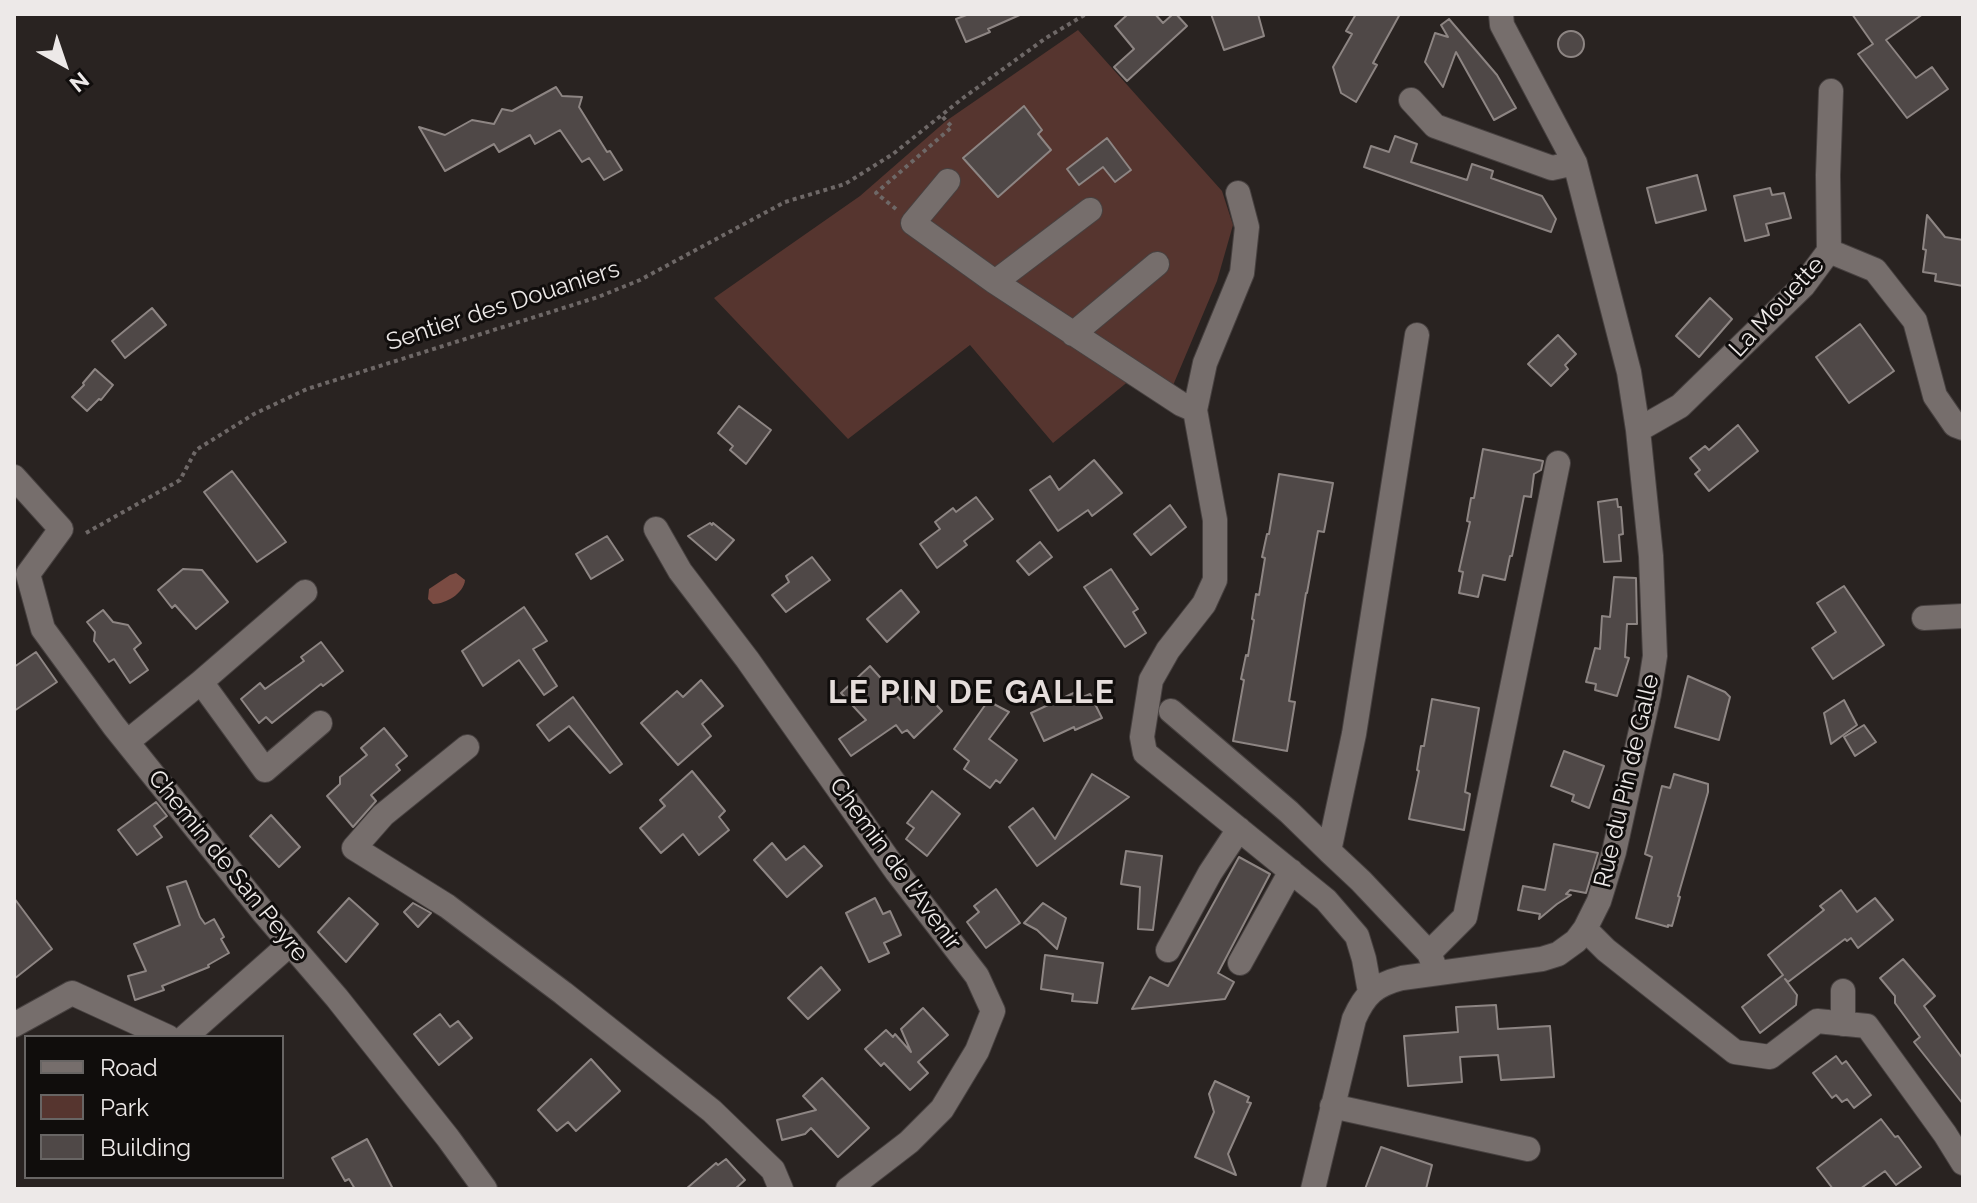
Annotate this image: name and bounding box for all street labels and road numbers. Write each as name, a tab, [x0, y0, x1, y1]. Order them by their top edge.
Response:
street label: La Mouette	[1723, 251, 1831, 363]
street label: Sentier des Douaniers	[383, 255, 623, 357]
street label: Rue du Pin de Galle	[1588, 672, 1666, 890]
street label: Chemin de San Peyre	[142, 764, 314, 968]
street label: Chemin de l'Avenir	[823, 772, 967, 956]

